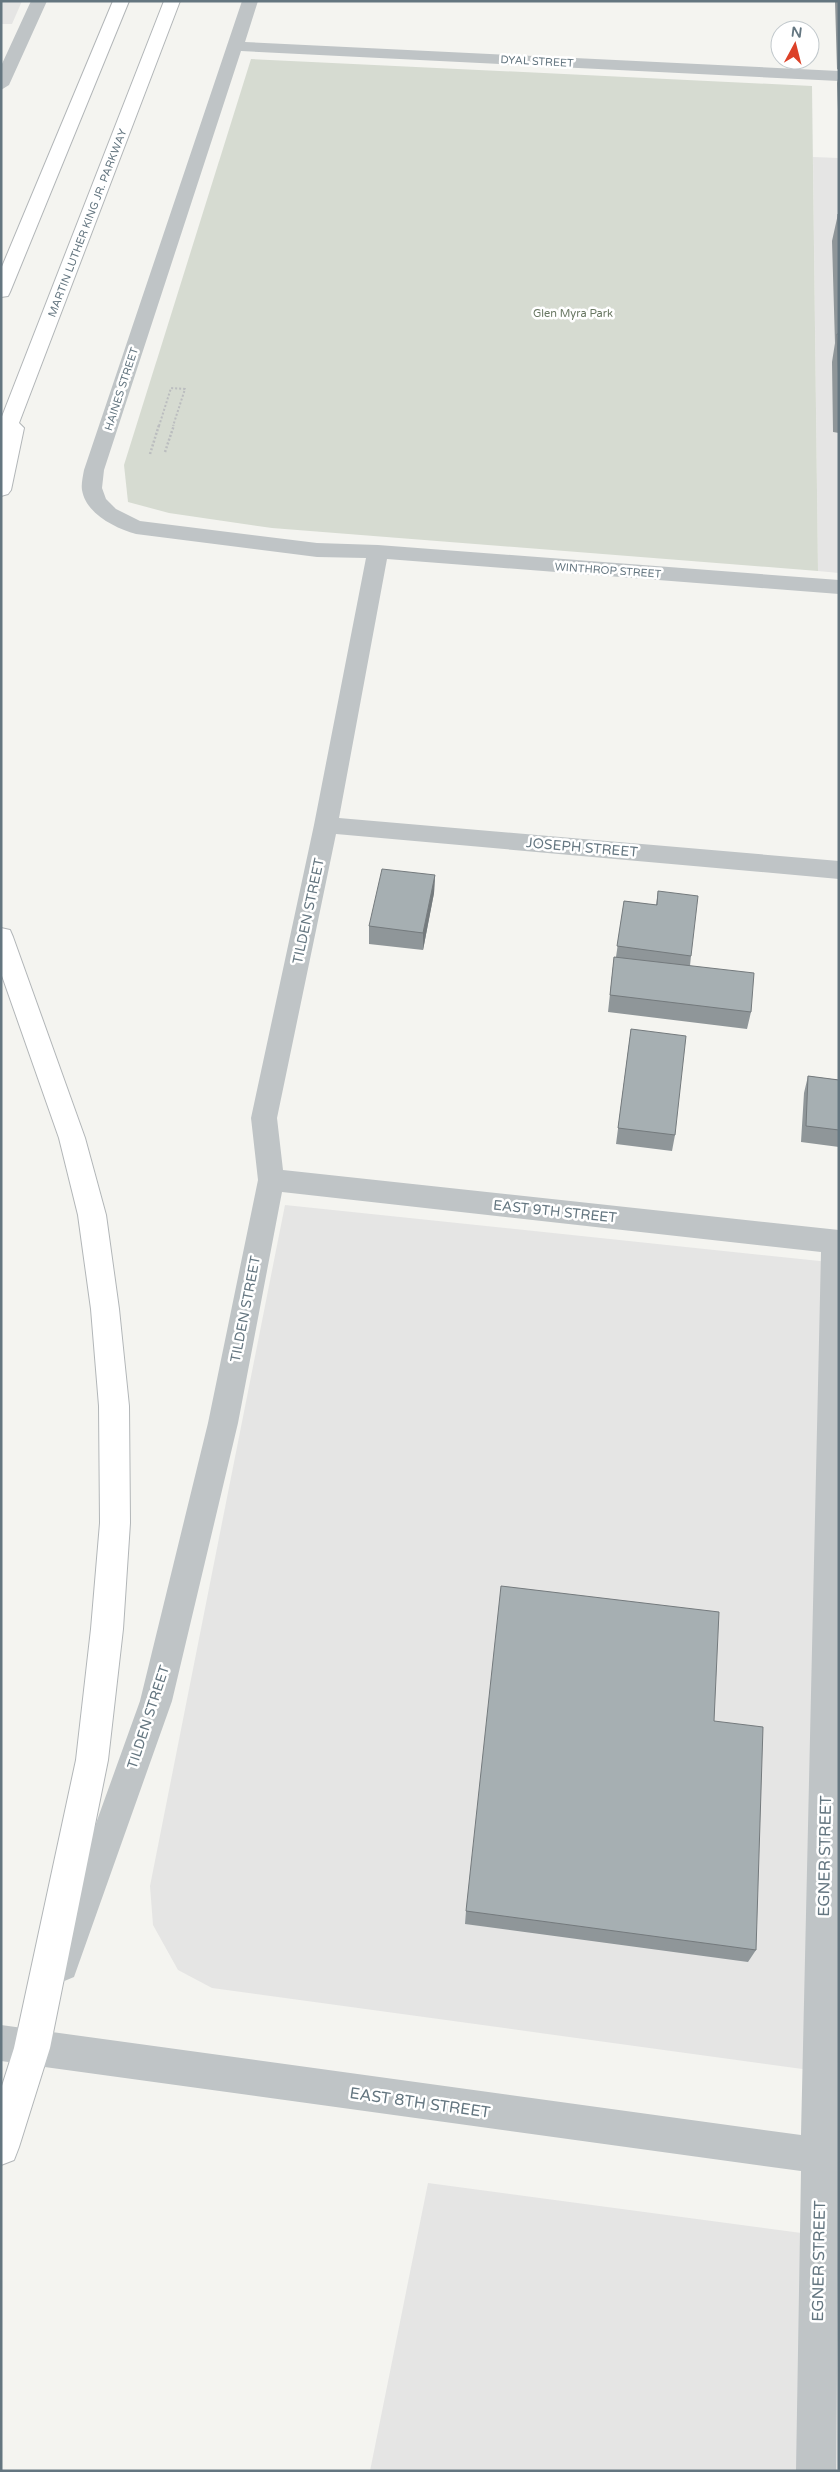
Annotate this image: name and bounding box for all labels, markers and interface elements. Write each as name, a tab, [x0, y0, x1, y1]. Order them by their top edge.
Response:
north arrow	[770, 20, 820, 70]
text: N	[790, 23, 803, 42]
street label: DYAL STREET	[500, 53, 574, 70]
street label: MARTIN LUTHER KING JR. PARKWAY	[45, 127, 129, 319]
park label: Glen Myra Park	[533, 307, 613, 320]
street label: HAINES STREET	[102, 346, 141, 432]
street label: WINTHROP STREET	[554, 560, 662, 581]
street label: JOSEPH STREET	[525, 834, 639, 861]
street label: TILDEN STREET	[289, 856, 328, 966]
street label: EAST 9TH STREET	[492, 1197, 618, 1226]
street label: TILDEN STREET	[227, 1254, 264, 1364]
street label: TILDEN STREET	[124, 1663, 173, 1771]
street label: EGNER STREET	[814, 1795, 836, 1917]
street label: EAST 8TH STREET	[348, 2083, 492, 2123]
street label: EGNER STREET	[808, 2200, 830, 2322]

